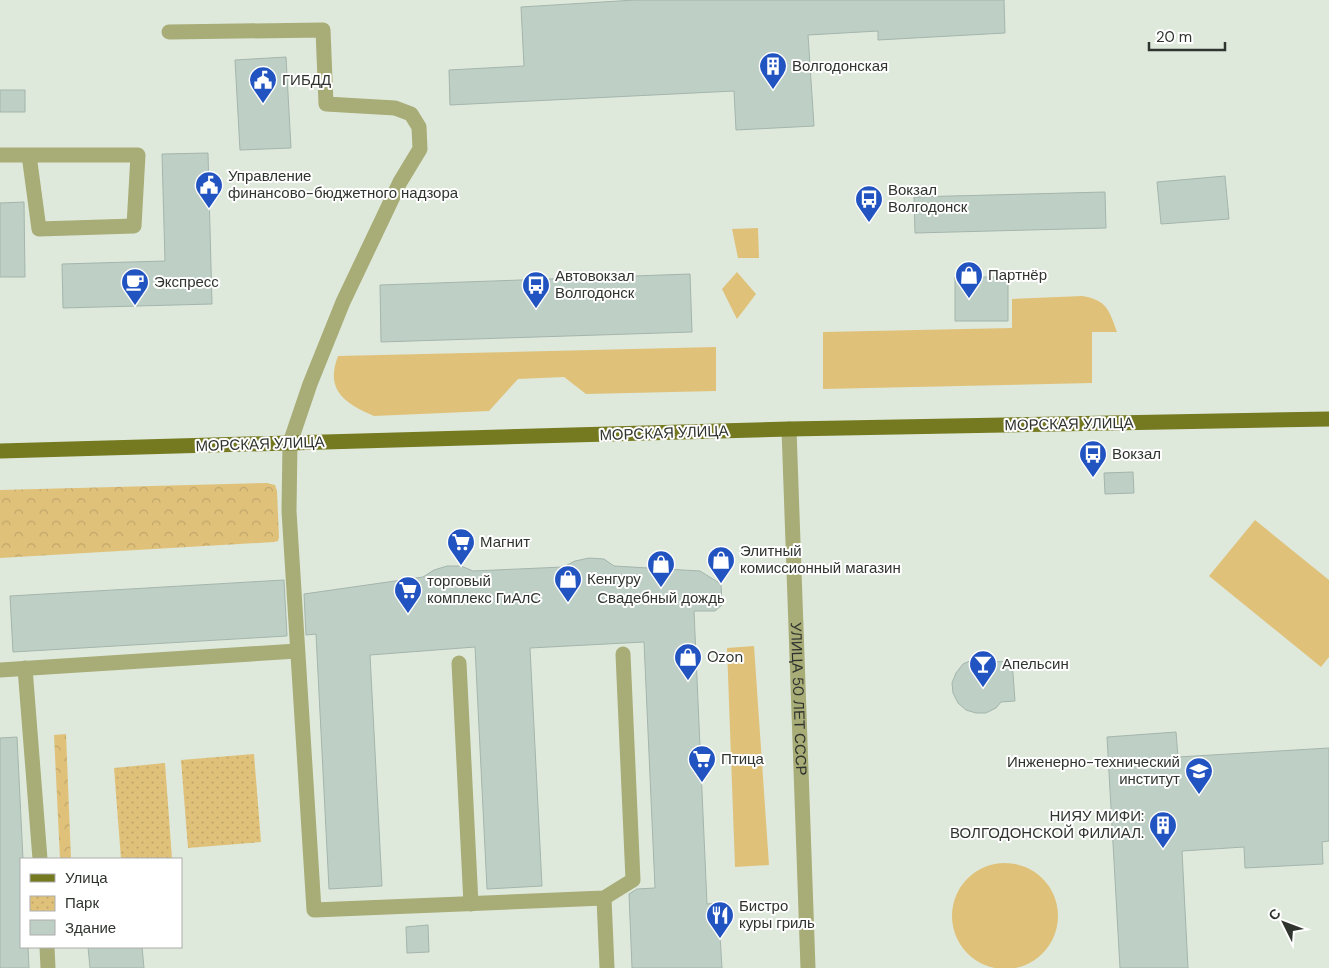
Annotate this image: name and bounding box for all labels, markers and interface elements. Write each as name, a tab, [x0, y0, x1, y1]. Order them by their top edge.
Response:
scale bar	[1149, 20, 1225, 52]
text: 20 m	[1156, 27, 1192, 47]
building icon: Волгодонская	[758, 51, 788, 90]
place label: Волгодонская	[792, 56, 888, 76]
public building icon: ГИБДД	[248, 65, 278, 104]
place label: ГИБДД	[282, 70, 331, 90]
place label: Управление финансово-бюджетного надзора	[228, 166, 459, 203]
public building icon: Управление финансово-бюджетного надзора	[194, 170, 224, 209]
place label: Вокзал Волгодонск	[888, 180, 968, 217]
bus stop icon: Вокзал Волгодонск	[854, 184, 884, 223]
shop icon: Партнёр	[954, 260, 984, 299]
place label: Партнёр	[988, 265, 1047, 285]
place label: Автовокзал Волгодонск	[555, 266, 635, 303]
cafe icon: Экспресс	[120, 267, 150, 306]
bus stop icon: Автовокзал Волгодонск	[521, 270, 551, 309]
place label: Экспресс	[154, 272, 219, 292]
street label: МОРСКАЯ УЛИЦА	[1004, 413, 1134, 435]
street label: МОРСКАЯ УЛИЦА	[599, 421, 729, 445]
street label: МОРСКАЯ УЛИЦА	[195, 432, 325, 456]
bus stop icon: Вокзал	[1078, 439, 1108, 478]
place label: Вокзал	[1112, 444, 1161, 464]
supermarket icon: Магнит	[446, 527, 476, 566]
place label: Магнит	[480, 532, 530, 552]
place label: Элитный комиссионный магазин	[740, 541, 901, 578]
shop icon: Элитный комиссионный магазин	[706, 545, 736, 584]
shop icon: Свадебный дождь	[646, 549, 676, 588]
shop icon: Кенгуру	[553, 564, 583, 603]
place label: Кенгуру	[587, 569, 641, 589]
place label: торговый комплекс ГиАлС	[427, 571, 541, 608]
supermarket icon: торговый комплекс ГиАлС	[393, 575, 423, 614]
place label: Свадебный дождь	[597, 588, 725, 608]
street label: УЛИЦА 50 ЛЕТ СССР	[786, 622, 811, 776]
shop icon: Ozon	[673, 642, 703, 681]
place label: Ozon	[707, 647, 743, 667]
bar icon: Апельсин	[968, 649, 998, 688]
place label: Апельсин	[1002, 654, 1069, 674]
supermarket icon: Птица	[687, 744, 717, 783]
place label: Птица	[721, 749, 765, 769]
place label: Инженерно-технический институт	[1007, 752, 1180, 789]
school or university icon: Инженерно-технический институт	[1184, 756, 1214, 795]
place label: НИЯУ МИФИ: ВОЛГОДОНСКОЙ ФИЛИАЛ.	[950, 806, 1144, 843]
building icon: НИЯУ МИФИ: ВОЛГОДОНСКОЙ ФИЛИАЛ.	[1148, 810, 1178, 849]
legend	[20, 858, 182, 948]
text: Улица	[65, 868, 108, 888]
text: Парк	[65, 893, 99, 913]
place label: Бистро куры гриль	[739, 896, 815, 933]
north arrow	[1259, 898, 1309, 948]
restaurant icon: Бистро куры гриль	[705, 900, 735, 939]
text: С	[1264, 905, 1284, 924]
text: Здание	[65, 918, 116, 938]

